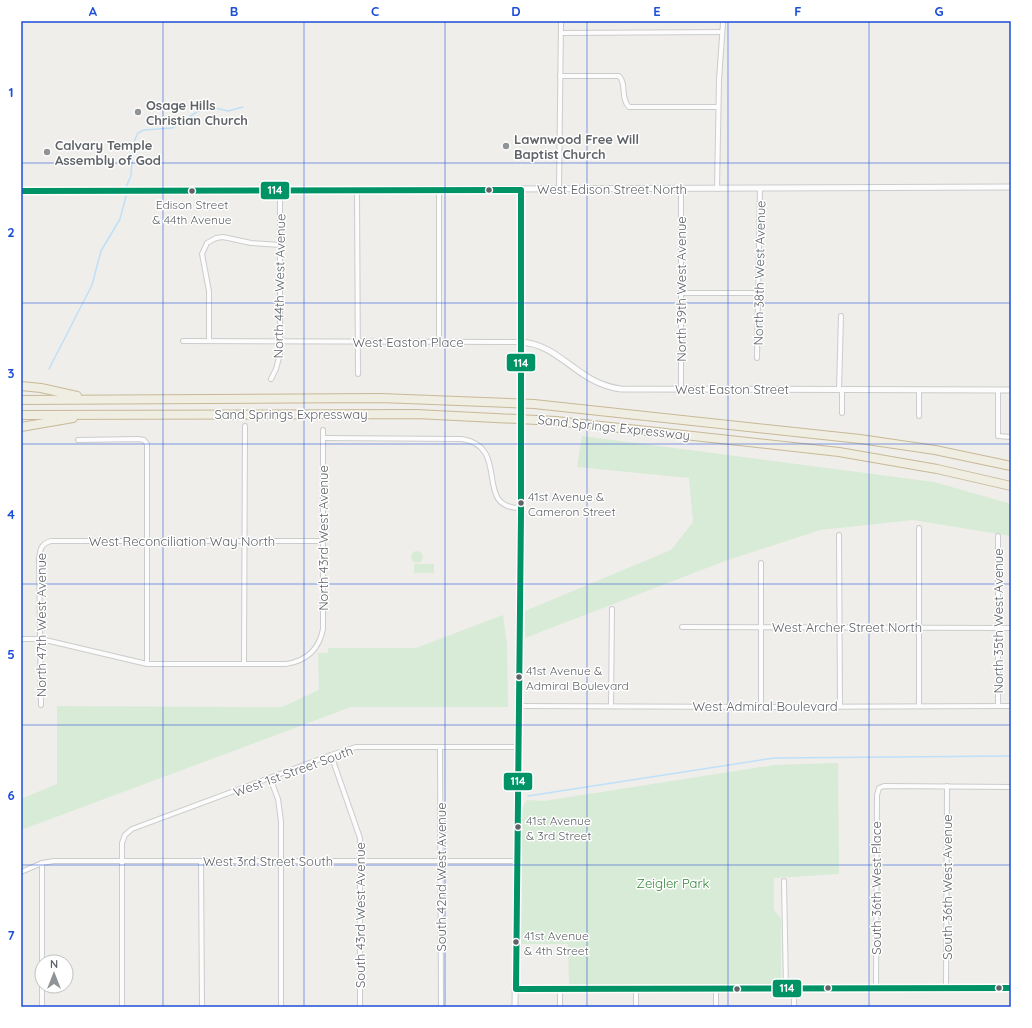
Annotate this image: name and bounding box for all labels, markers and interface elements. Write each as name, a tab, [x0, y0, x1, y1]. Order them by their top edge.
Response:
text: A	[89, 3, 98, 19]
text: B	[230, 3, 238, 19]
text: C	[371, 3, 379, 19]
text: D	[511, 3, 521, 19]
text: E	[653, 3, 661, 19]
text: F	[794, 3, 802, 19]
text: G	[934, 3, 944, 19]
text: 1	[8, 84, 14, 100]
place label: Osage Hills Christian Church	[146, 97, 248, 128]
marker: Osage Hills Christian Church	[133, 107, 143, 117]
place label: Lawnwood Free Will Baptist Church	[514, 131, 639, 162]
place label: Calvary Temple Assembly of God	[55, 137, 161, 168]
marker: Lawnwood Free Will Baptist Church	[501, 141, 511, 151]
marker: Calvary Temple Assembly of God	[42, 147, 52, 157]
line badge: 114	[260, 181, 290, 200]
street label: West Edison Street North	[537, 181, 687, 197]
text: 114	[267, 183, 283, 197]
unlabelled marker	[484, 185, 494, 195]
marker: Edison Street & 44th Avenue	[187, 186, 197, 196]
place label: Edison Street & 44th Avenue	[152, 197, 232, 227]
street label: North 38th West Avenue	[750, 200, 768, 346]
street label: North 44th West Avenue	[270, 213, 288, 359]
street label: North 39th West Avenue	[673, 216, 689, 362]
text: 2	[7, 224, 15, 240]
street label: West Easton Place	[352, 334, 464, 350]
line badge: 114	[506, 353, 536, 372]
text: 114	[513, 356, 529, 370]
text: 3	[8, 365, 15, 381]
street label: West Easton Street	[675, 381, 789, 397]
street label: Sand Springs Expressway	[214, 406, 368, 422]
street label: Sand Springs Expressway	[537, 411, 691, 443]
street label: North 43rd West Avenue	[315, 465, 331, 611]
place label: 41st Avenue & Cameron Street	[528, 489, 615, 519]
marker: 41st Avenue & Cameron Street	[516, 498, 526, 508]
text: 4	[7, 506, 15, 522]
street label: West Reconciliation Way North	[89, 533, 275, 549]
street label: North 35th West Avenue	[990, 548, 1006, 694]
street label: North 47th West Avenue	[33, 553, 49, 697]
street label: West Archer Street North	[772, 619, 922, 635]
text: 5	[7, 646, 15, 662]
place label: 41st Avenue & Admiral Boulevard	[526, 663, 629, 693]
marker: 41st Avenue & Admiral Boulevard	[514, 672, 524, 682]
street label: West Admiral Boulevard	[692, 698, 838, 714]
street label: West 1st Street South	[231, 742, 355, 800]
line badge: 114	[503, 772, 533, 791]
text: 114	[510, 774, 526, 788]
text: 6	[7, 787, 15, 803]
street label: South 42nd West Avenue	[433, 802, 449, 952]
place label: 41st Avenue & 3rd Street	[526, 813, 591, 843]
street label: South 36th West Avenue	[939, 814, 955, 960]
street label: South 36th West Place	[868, 821, 884, 955]
marker: 41st Avenue & 3rd Street	[513, 822, 523, 832]
street label: South 43rd West Avenue	[352, 842, 368, 988]
street label: West 3rd Street South	[203, 853, 333, 869]
park label: Zeigler Park	[637, 875, 709, 891]
text: 7	[7, 927, 15, 943]
place label: 41st Avenue & 4th Street	[524, 928, 589, 958]
marker: 41st Avenue & 4th Street	[511, 937, 521, 947]
north arrow	[34, 954, 74, 994]
text: N	[50, 957, 58, 971]
line badge: 114	[772, 979, 802, 998]
text: 114	[779, 981, 795, 995]
unlabelled marker	[823, 983, 833, 993]
unlabelled marker	[994, 983, 1004, 993]
unlabelled marker	[732, 984, 742, 994]

